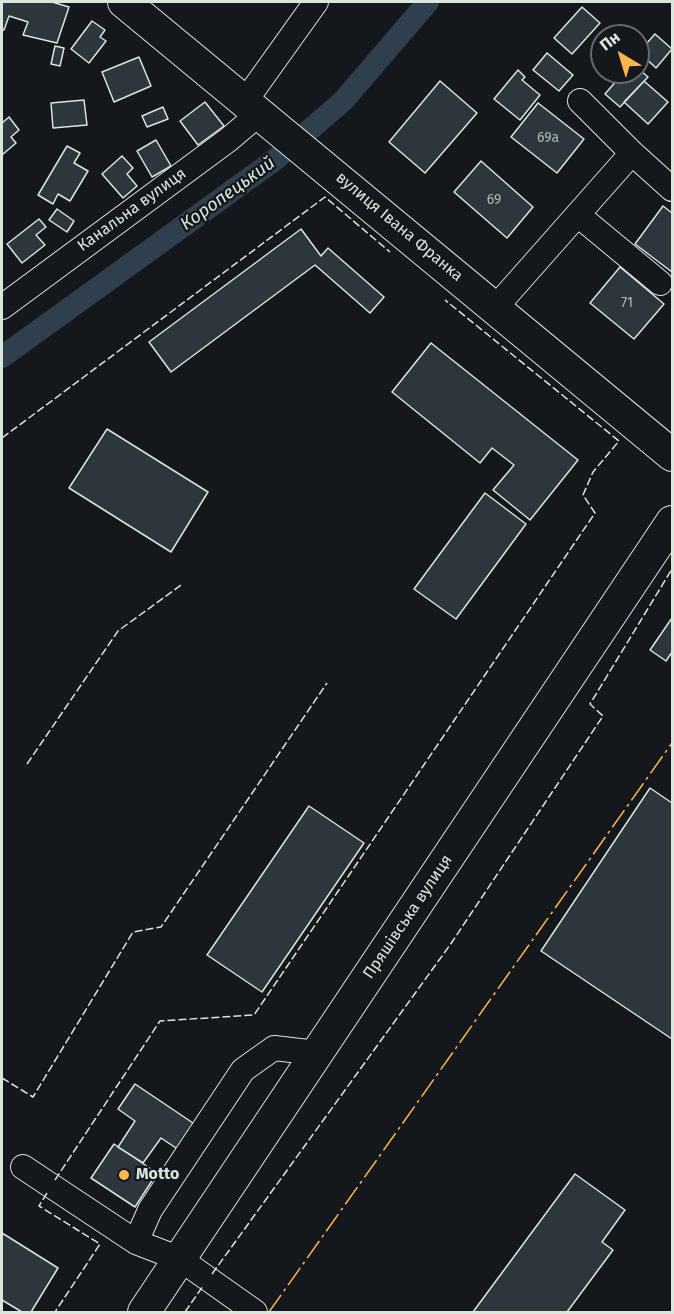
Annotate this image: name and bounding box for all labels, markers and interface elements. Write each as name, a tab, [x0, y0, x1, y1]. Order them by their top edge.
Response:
north arrow	[590, 24, 650, 84]
text: Пн	[596, 27, 624, 55]
house number: 69а	[537, 130, 559, 146]
water label: Коропецький	[177, 153, 279, 235]
street label: Канальна вулиця	[74, 164, 190, 256]
street label: вулиця Івана Франка	[332, 168, 466, 286]
house number: 69	[487, 192, 501, 208]
house number: 71	[621, 295, 633, 311]
street label: Пряшівська вулиця	[359, 851, 457, 983]
place label: Motto	[136, 1165, 179, 1185]
marker: Motto	[117, 1168, 131, 1182]

